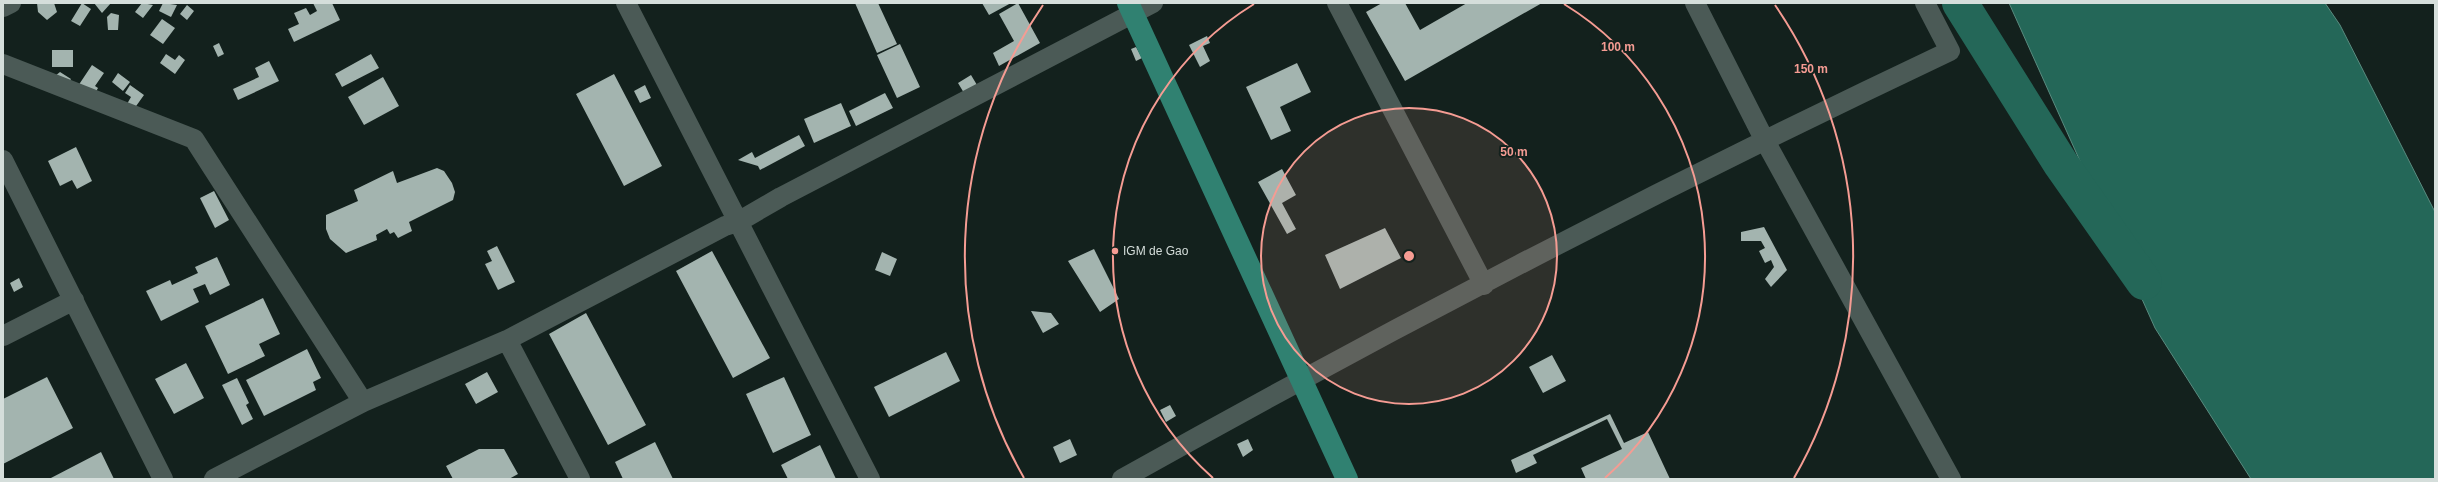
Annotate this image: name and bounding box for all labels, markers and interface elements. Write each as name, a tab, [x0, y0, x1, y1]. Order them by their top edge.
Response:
text: 100 m	[1601, 40, 1635, 54]
text: 150 m	[1794, 62, 1828, 76]
text: 50 m	[1500, 145, 1528, 159]
place label: IGM de Gao	[1123, 244, 1189, 258]
marker: IGM de Gao	[1110, 246, 1120, 256]
centre of rings	[1402, 249, 1416, 263]

